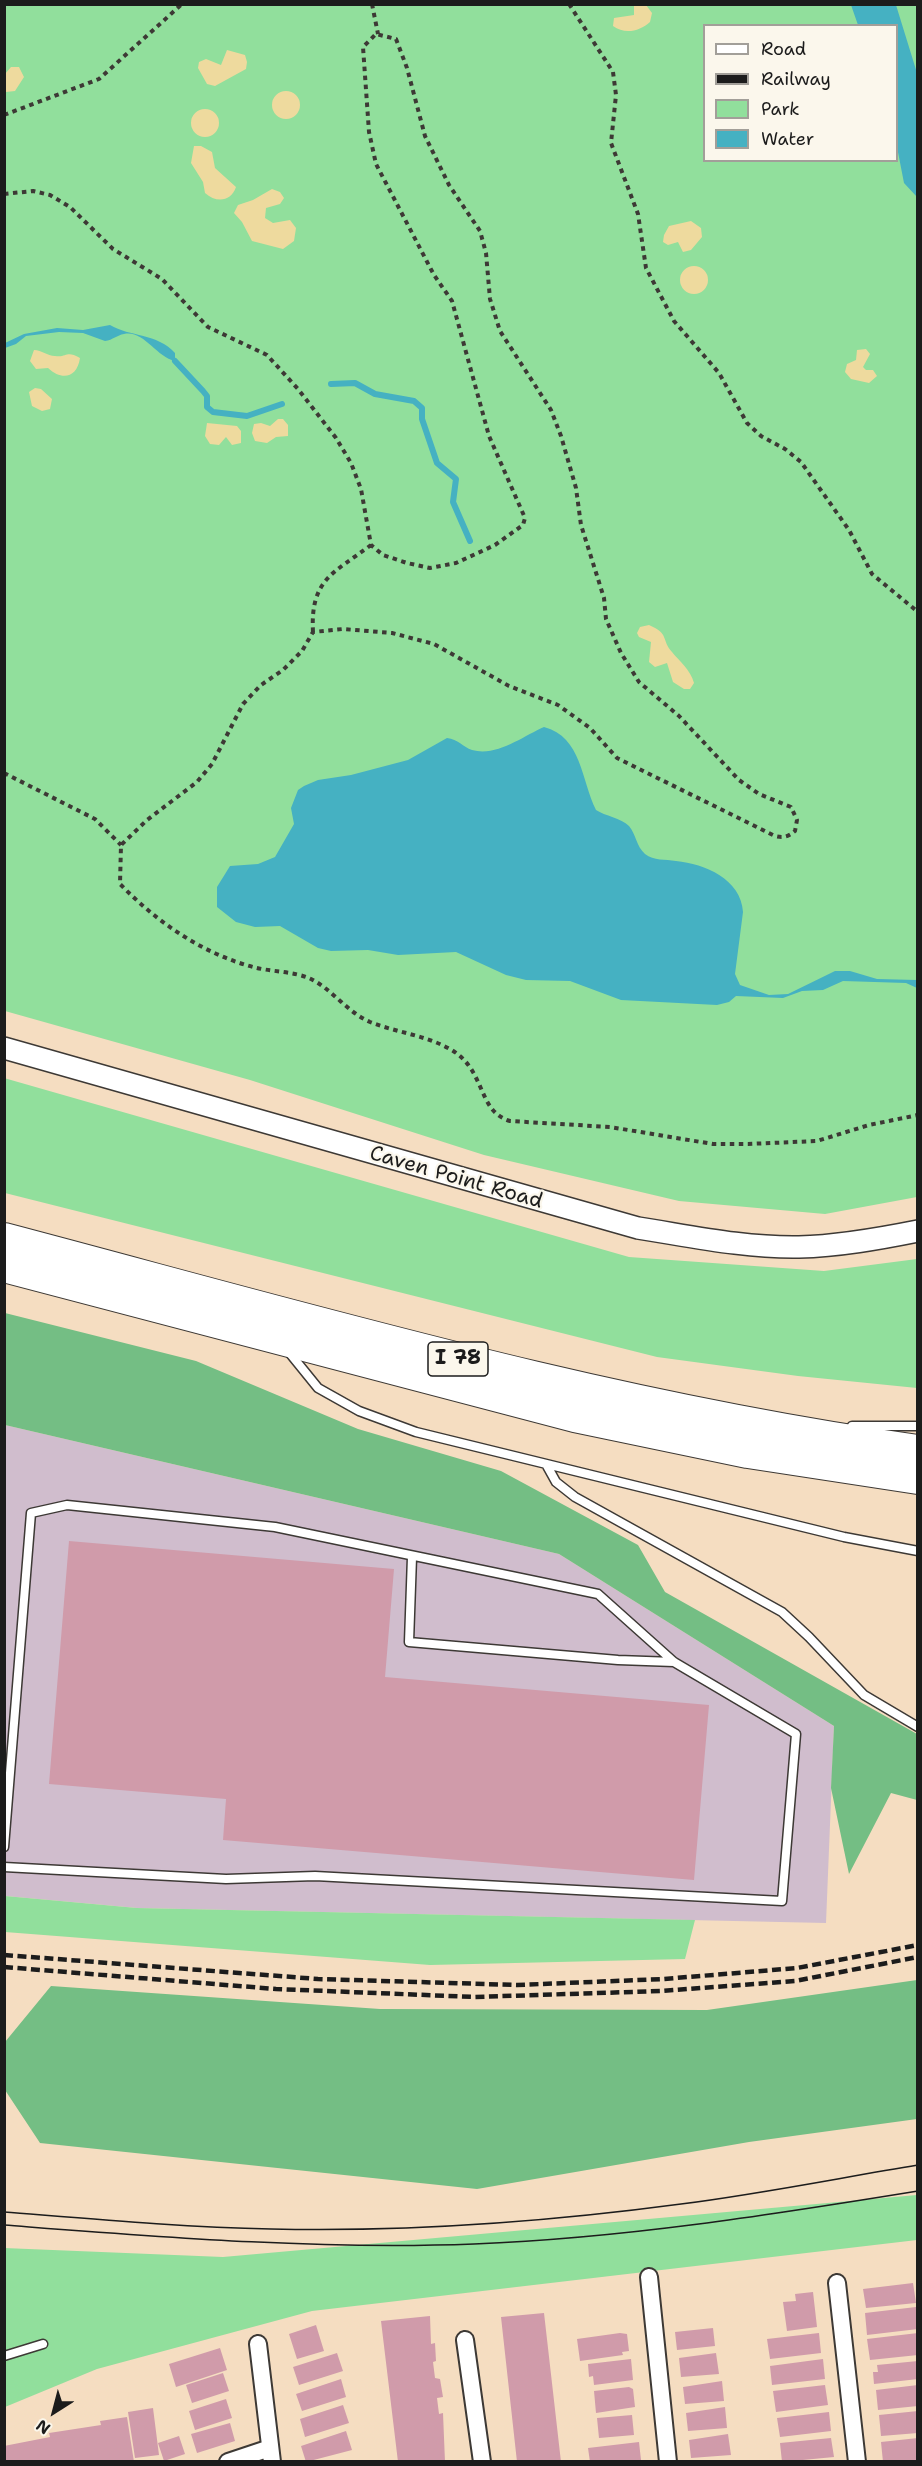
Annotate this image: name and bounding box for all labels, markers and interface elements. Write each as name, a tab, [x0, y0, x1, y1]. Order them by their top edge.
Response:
legend	[703, 24, 898, 162]
text: Road	[761, 37, 806, 61]
text: Railway	[761, 67, 831, 91]
text: Park	[761, 97, 800, 121]
text: Water	[761, 127, 814, 151]
street label: Caven Point Road	[367, 1141, 545, 1215]
road number: I 78	[428, 1342, 488, 1376]
north arrow	[24, 2382, 84, 2442]
text: N	[32, 2415, 54, 2439]

